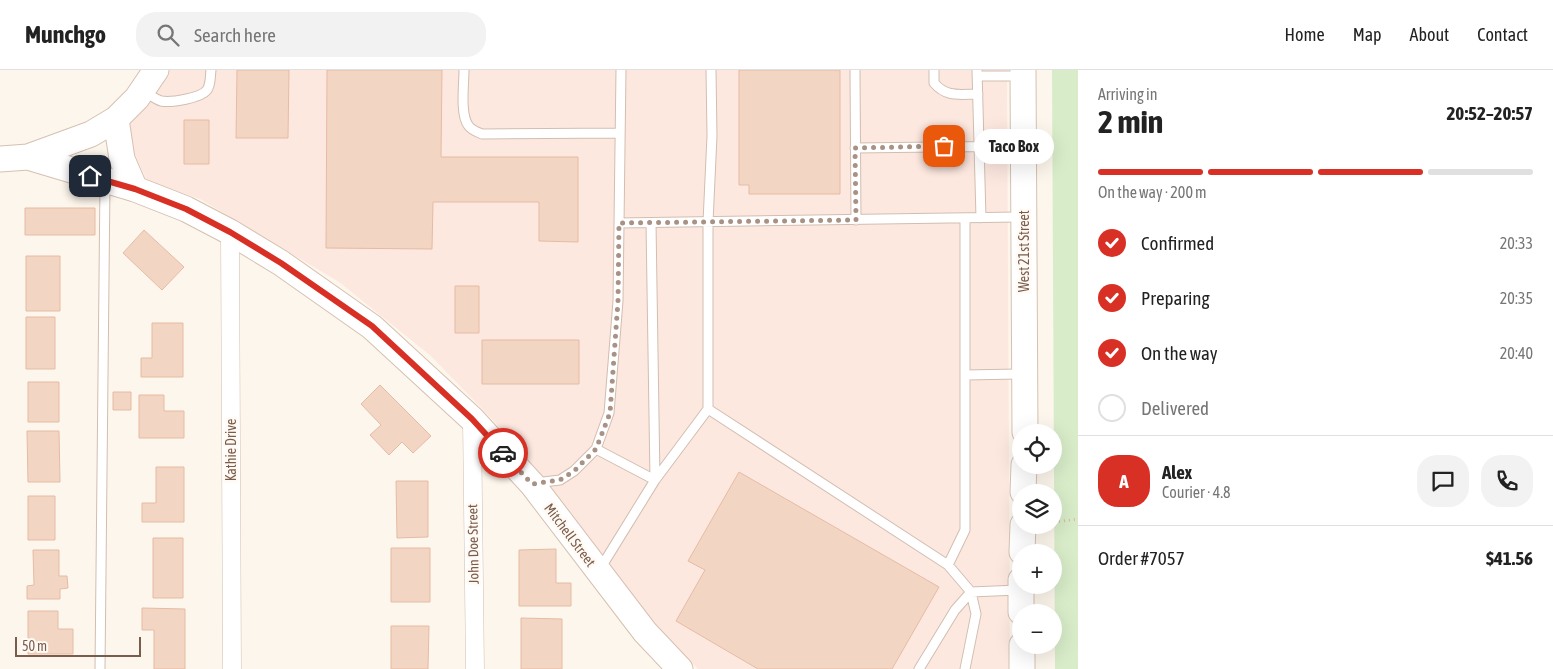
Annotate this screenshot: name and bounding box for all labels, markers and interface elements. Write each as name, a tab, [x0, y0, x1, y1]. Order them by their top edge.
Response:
search box	[136, 12, 486, 57]
text: Munchgo	[25, 21, 106, 48]
icon: search	[154, 21, 182, 49]
text: Search here	[194, 24, 276, 46]
text: Home	[1285, 24, 1325, 45]
text: Map	[1353, 24, 1382, 45]
text: About	[1410, 24, 1449, 45]
text: Contact	[1477, 24, 1528, 45]
text: Arriving in	[1098, 85, 1158, 103]
text: 20:52–20:57	[1446, 102, 1533, 124]
text: 2 min	[1098, 103, 1163, 140]
pin	[923, 125, 965, 167]
callout: Taco Box	[974, 128, 1054, 164]
icon: bag	[930, 132, 958, 160]
text: Taco Box	[989, 137, 1039, 155]
pin	[69, 155, 111, 197]
icon: home	[76, 162, 104, 190]
text: On the way · 200 m	[1098, 183, 1207, 201]
street label: West 21st Street	[1016, 210, 1032, 292]
icon: check	[1098, 229, 1126, 257]
text: Confirmed	[1141, 232, 1214, 254]
text: 20:33	[1500, 234, 1533, 252]
icon: check	[1098, 284, 1126, 312]
text: Preparing	[1141, 287, 1210, 309]
text: 20:35	[1500, 289, 1533, 307]
icon: check	[1098, 339, 1126, 367]
text: On the way	[1141, 342, 1218, 364]
text: 20:40	[1500, 344, 1533, 362]
text: Delivered	[1141, 397, 1209, 419]
street label: Kathie Drive	[223, 419, 239, 481]
map controls	[1012, 424, 1062, 654]
button: locate	[1012, 424, 1062, 474]
courier	[478, 428, 528, 478]
icon: car	[489, 439, 517, 467]
button: chat	[1417, 455, 1469, 507]
button: phone	[1481, 455, 1533, 507]
text: Alex	[1162, 461, 1192, 483]
text: A	[1119, 470, 1129, 492]
text: Courier · 4.8	[1162, 483, 1231, 501]
button: layers	[1012, 484, 1062, 534]
street label: Mitchell Street	[541, 500, 599, 570]
street label: John Doe Street	[464, 504, 482, 584]
button: +	[1012, 544, 1062, 594]
text: Order #7057	[1098, 547, 1185, 569]
text: $41.56	[1486, 547, 1533, 569]
button: −	[1012, 604, 1062, 654]
scale bar	[15, 634, 141, 657]
text: 50 m	[22, 638, 47, 654]

